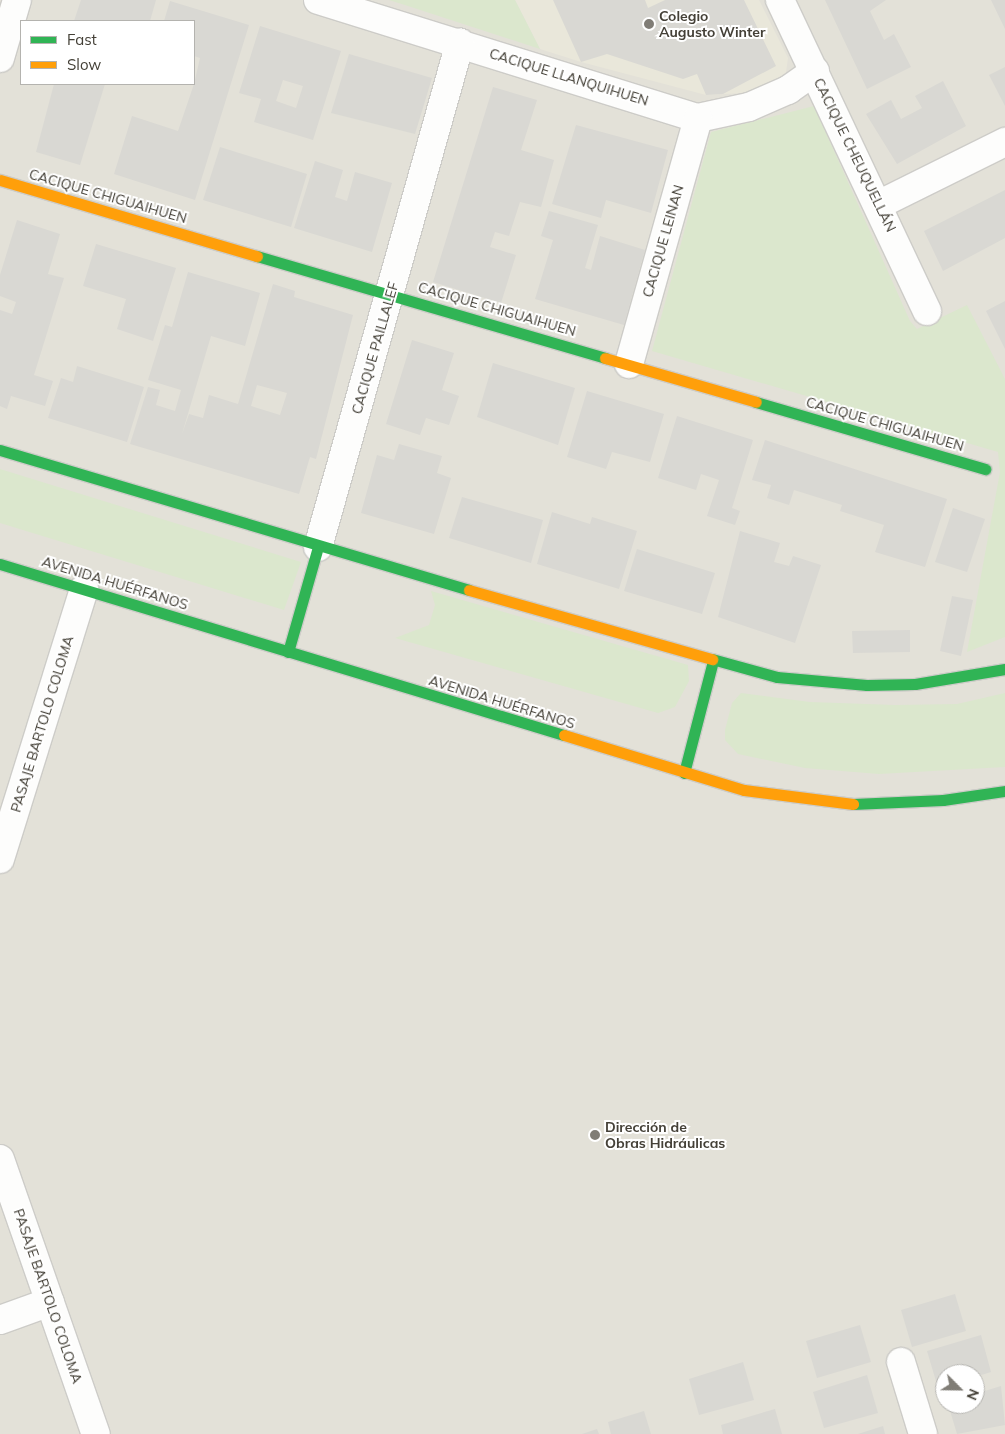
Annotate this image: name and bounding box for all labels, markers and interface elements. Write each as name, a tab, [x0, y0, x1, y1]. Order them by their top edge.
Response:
place label: Colegio Augusto Winter	[659, 8, 765, 40]
marker: Colegio Augusto Winter	[643, 18, 655, 30]
legend	[20, 20, 195, 85]
text: Fast	[67, 30, 97, 49]
street label: CACIQUE LLANQUIHUEN	[487, 45, 651, 109]
text: Slow	[67, 55, 101, 74]
street label: CACIQUE CHEUQUELLÁN	[810, 75, 900, 235]
street label: CACIQUE CHIGUAIHUEN	[27, 165, 189, 227]
street label: CACIQUE LEINAN	[639, 183, 687, 299]
street label: CACIQUE CHIGUAIHUEN	[416, 278, 578, 340]
street label: CACIQUE PAILLALEF	[348, 280, 402, 416]
street label: CACIQUE CHIGUAIHUEN	[804, 393, 966, 455]
street label: AVENIDA HUÉRFANOS	[40, 553, 190, 613]
street label: PASAJE BARTOLO COLOMA	[7, 634, 77, 814]
street label: AVENIDA HUÉRFANOS	[427, 672, 577, 732]
place label: Dirección de Obras Hidráulicas	[605, 1119, 725, 1152]
marker: Dirección de Obras Hidráulicas	[589, 1129, 601, 1141]
street label: PASAJE BARTOLO COLOMA	[10, 1206, 86, 1386]
north arrow	[935, 1364, 985, 1414]
text: N	[963, 1386, 983, 1403]

